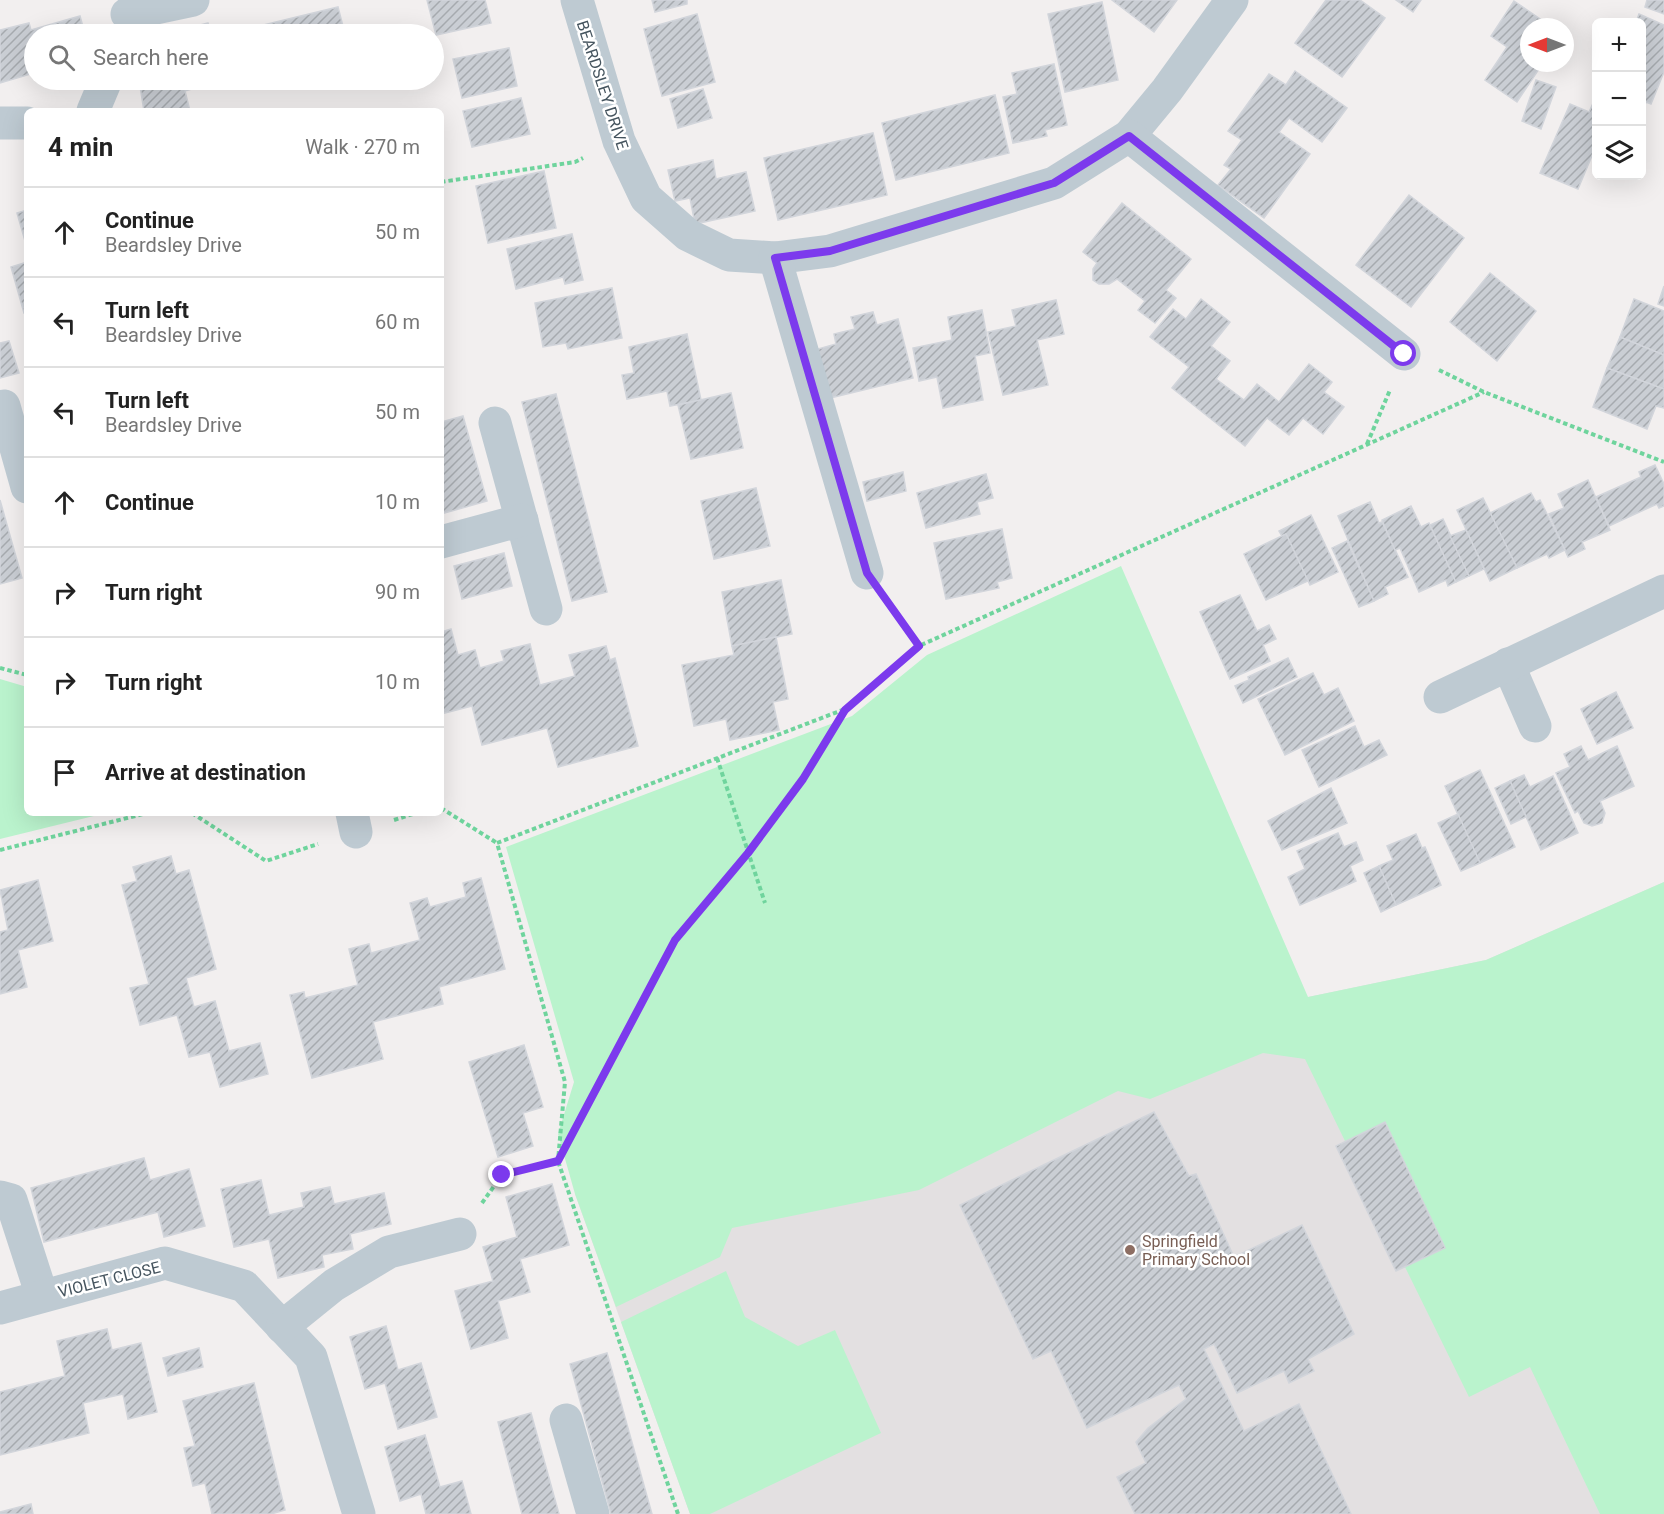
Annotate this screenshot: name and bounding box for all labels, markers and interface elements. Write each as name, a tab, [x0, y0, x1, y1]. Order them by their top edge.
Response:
street label: BEARDSLEY DRIVE	[573, 18, 632, 152]
north arrow	[1520, 18, 1574, 72]
map controls	[1592, 18, 1646, 180]
button: +	[1592, 18, 1646, 72]
search box	[24, 24, 444, 90]
icon: search	[45, 41, 78, 74]
text: Search here	[93, 45, 209, 70]
button: −	[1592, 72, 1646, 126]
button: layers	[1592, 126, 1646, 180]
text: 4 min	[48, 132, 113, 162]
text: Walk · 270 m	[305, 135, 420, 159]
text: Continue	[105, 208, 194, 233]
icon: ahead	[48, 216, 81, 249]
text: 50 m	[375, 220, 420, 244]
text: Beardsley Drive	[105, 233, 242, 257]
text: Turn left	[105, 298, 189, 323]
icon: left	[48, 306, 81, 339]
text: 60 m	[375, 310, 420, 334]
text: Beardsley Drive	[105, 323, 242, 347]
route start	[1390, 340, 1416, 366]
text: Turn left	[105, 388, 189, 413]
icon: left	[48, 396, 81, 429]
text: 50 m	[375, 400, 420, 424]
text: Beardsley Drive	[105, 413, 242, 437]
icon: ahead	[48, 486, 81, 519]
text: Continue	[105, 490, 194, 515]
text: 10 m	[375, 490, 420, 514]
icon: right	[48, 576, 81, 609]
text: Turn right	[105, 580, 202, 605]
text: 90 m	[375, 580, 420, 604]
icon: right	[48, 666, 81, 699]
text: Turn right	[105, 670, 202, 695]
text: 10 m	[375, 670, 420, 694]
icon: arrive	[48, 756, 81, 789]
text: Arrive at destination	[105, 760, 306, 785]
route end	[488, 1161, 514, 1187]
place label: Springfield Primary School	[1142, 1232, 1250, 1269]
marker: Springfield Primary School	[1123, 1243, 1137, 1257]
street label: VIOLET CLOSE	[56, 1258, 162, 1301]

